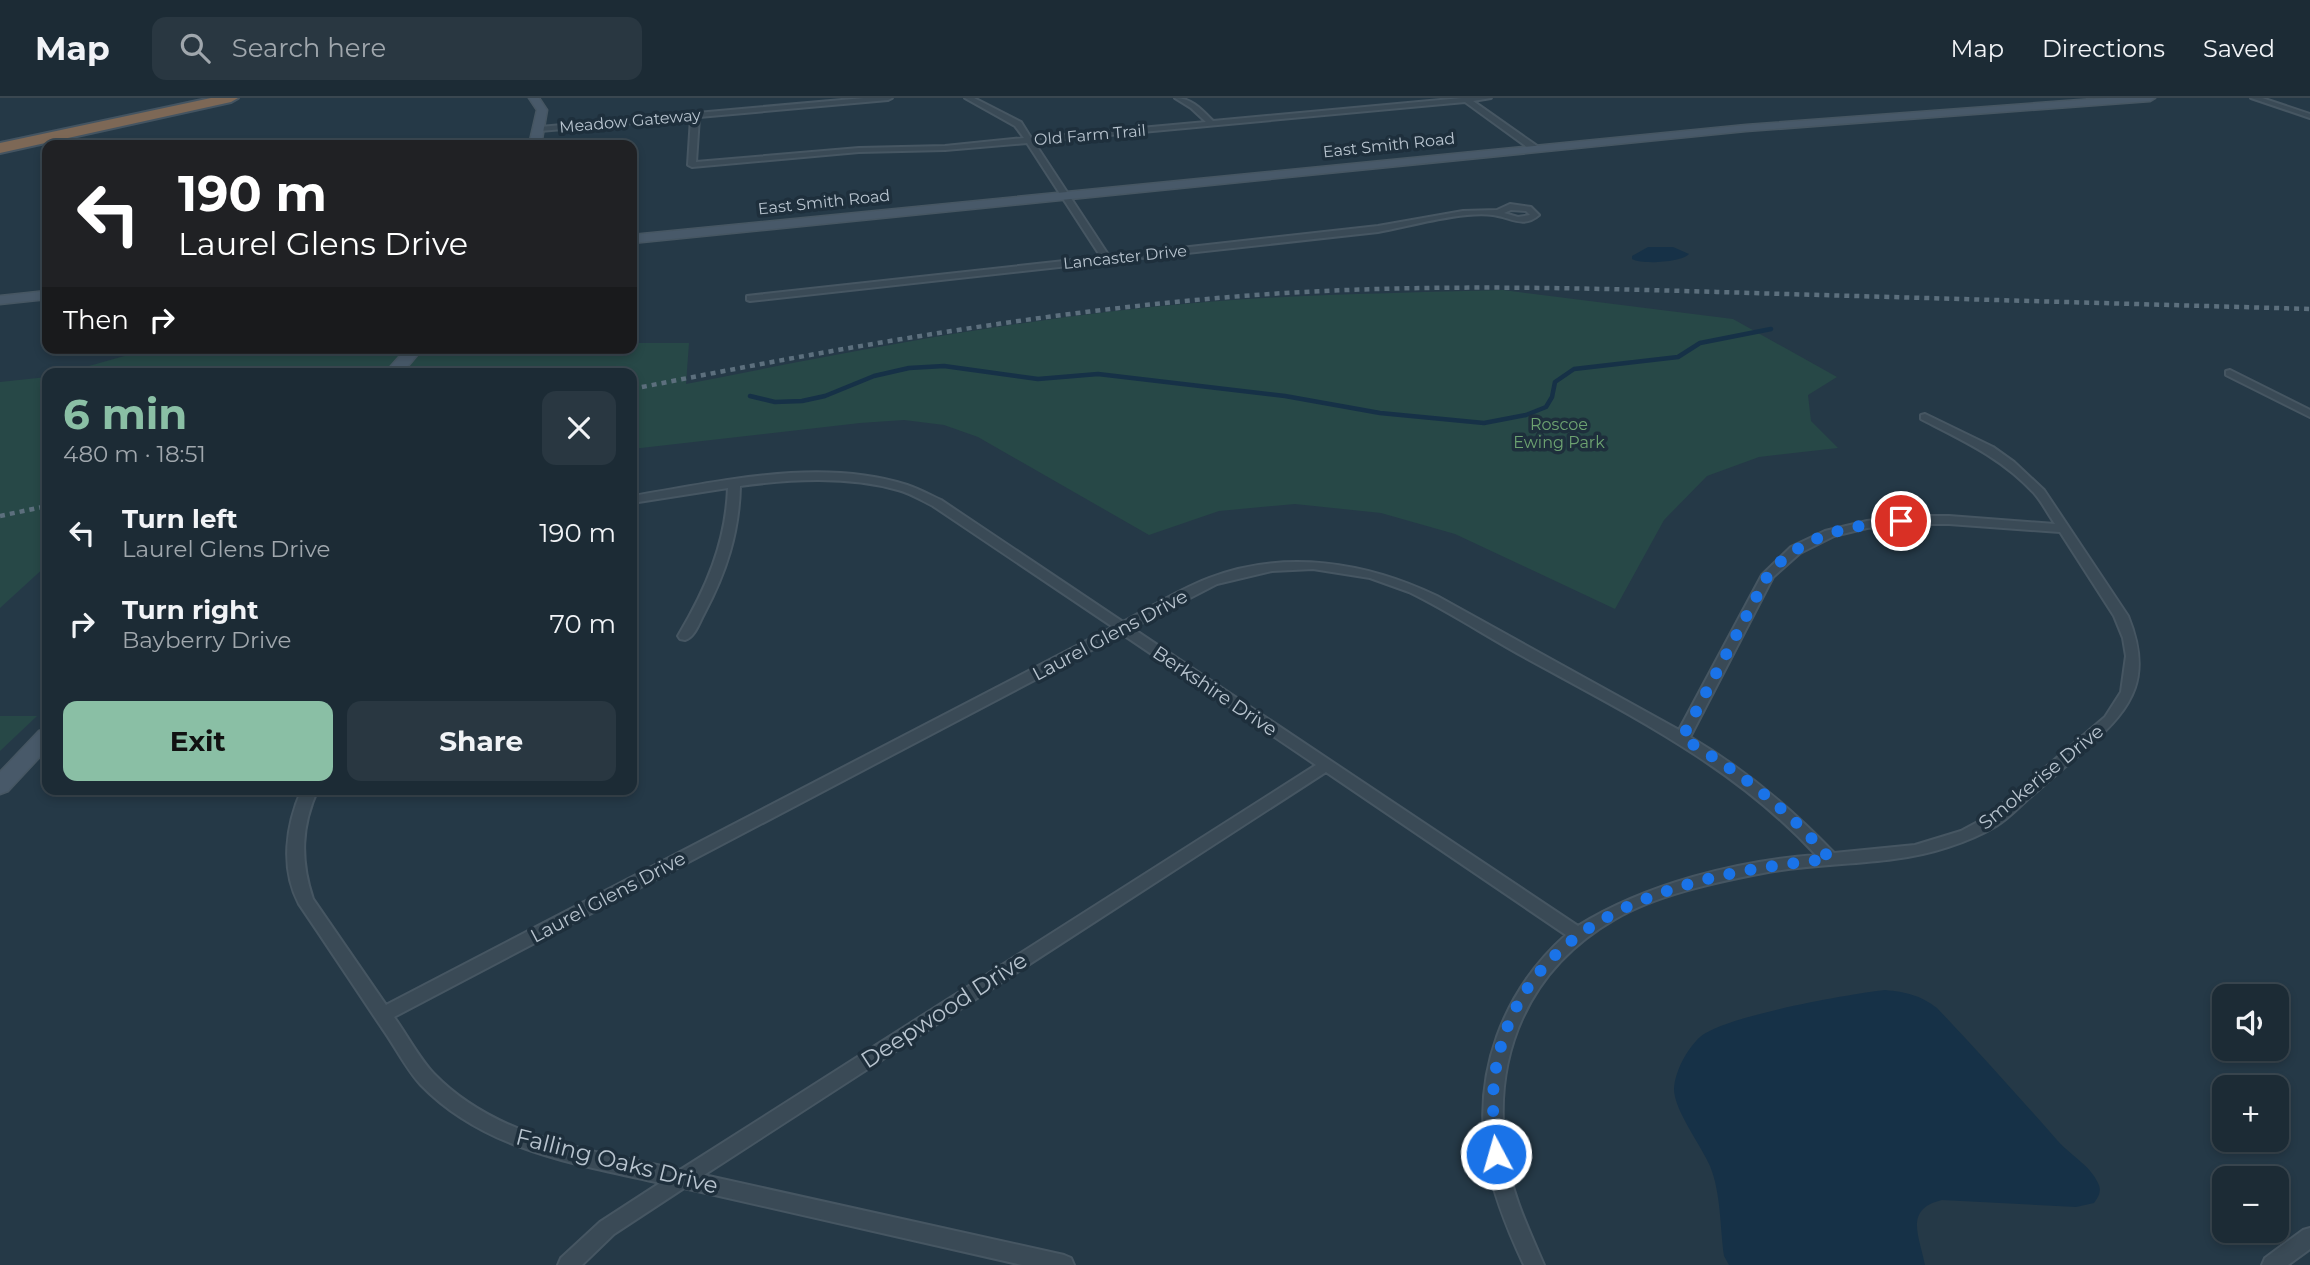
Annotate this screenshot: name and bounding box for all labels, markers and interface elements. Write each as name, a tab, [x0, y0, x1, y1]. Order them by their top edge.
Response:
search box	[152, 17, 642, 80]
text: Map	[35, 28, 110, 68]
icon: search	[176, 29, 214, 67]
text: Search here	[232, 32, 386, 64]
text: Map	[1951, 34, 2004, 63]
text: Directions	[2042, 34, 2165, 63]
text: Saved	[2203, 34, 2275, 63]
street label: Meadow Gateway	[558, 105, 702, 137]
street label: Old Farm Trail	[1033, 121, 1147, 149]
street label: East Smith Road	[1322, 129, 1456, 161]
text: 190 m	[178, 164, 327, 223]
icon: left	[63, 168, 154, 259]
street label: East Smith Road	[757, 186, 891, 218]
text: Laurel Glens Drive	[178, 224, 468, 263]
street label: Lancaster Drive	[1062, 241, 1188, 273]
icon: right	[143, 301, 181, 339]
text: Then	[63, 304, 129, 336]
text: 6 min	[63, 388, 187, 440]
button: close	[542, 391, 616, 465]
park label: Roscoe Ewing Park	[1513, 415, 1605, 452]
text: 480 m · 18:51	[63, 440, 206, 468]
pin	[1871, 491, 1931, 551]
icon: arrive	[1882, 502, 1920, 540]
text: Turn left	[122, 503, 238, 535]
icon: left	[63, 514, 101, 552]
text: 190 m	[539, 517, 616, 549]
text: Laurel Glens Drive	[122, 535, 331, 563]
street label: Laurel Glens Drive	[1029, 584, 1191, 686]
text: Turn right	[122, 594, 258, 626]
icon: right	[63, 605, 101, 643]
text: 70 m	[550, 608, 616, 640]
text: Bayberry Drive	[122, 626, 291, 654]
street label: Berkshire Drive	[1148, 641, 1282, 741]
button: Exit	[63, 701, 333, 781]
button: Share	[347, 701, 616, 781]
street label: Smokerise Drive	[1974, 720, 2108, 834]
street label: Laurel Glens Drive	[527, 846, 689, 948]
street label: Deepwood Drive	[856, 946, 1032, 1074]
map controls	[2212, 984, 2289, 1243]
button: sound	[2212, 984, 2289, 1061]
button: +	[2212, 1075, 2289, 1152]
position arrow	[1459, 1117, 1533, 1191]
street label: Falling Oaks Drive	[513, 1122, 721, 1200]
button: −	[2212, 1166, 2289, 1243]

